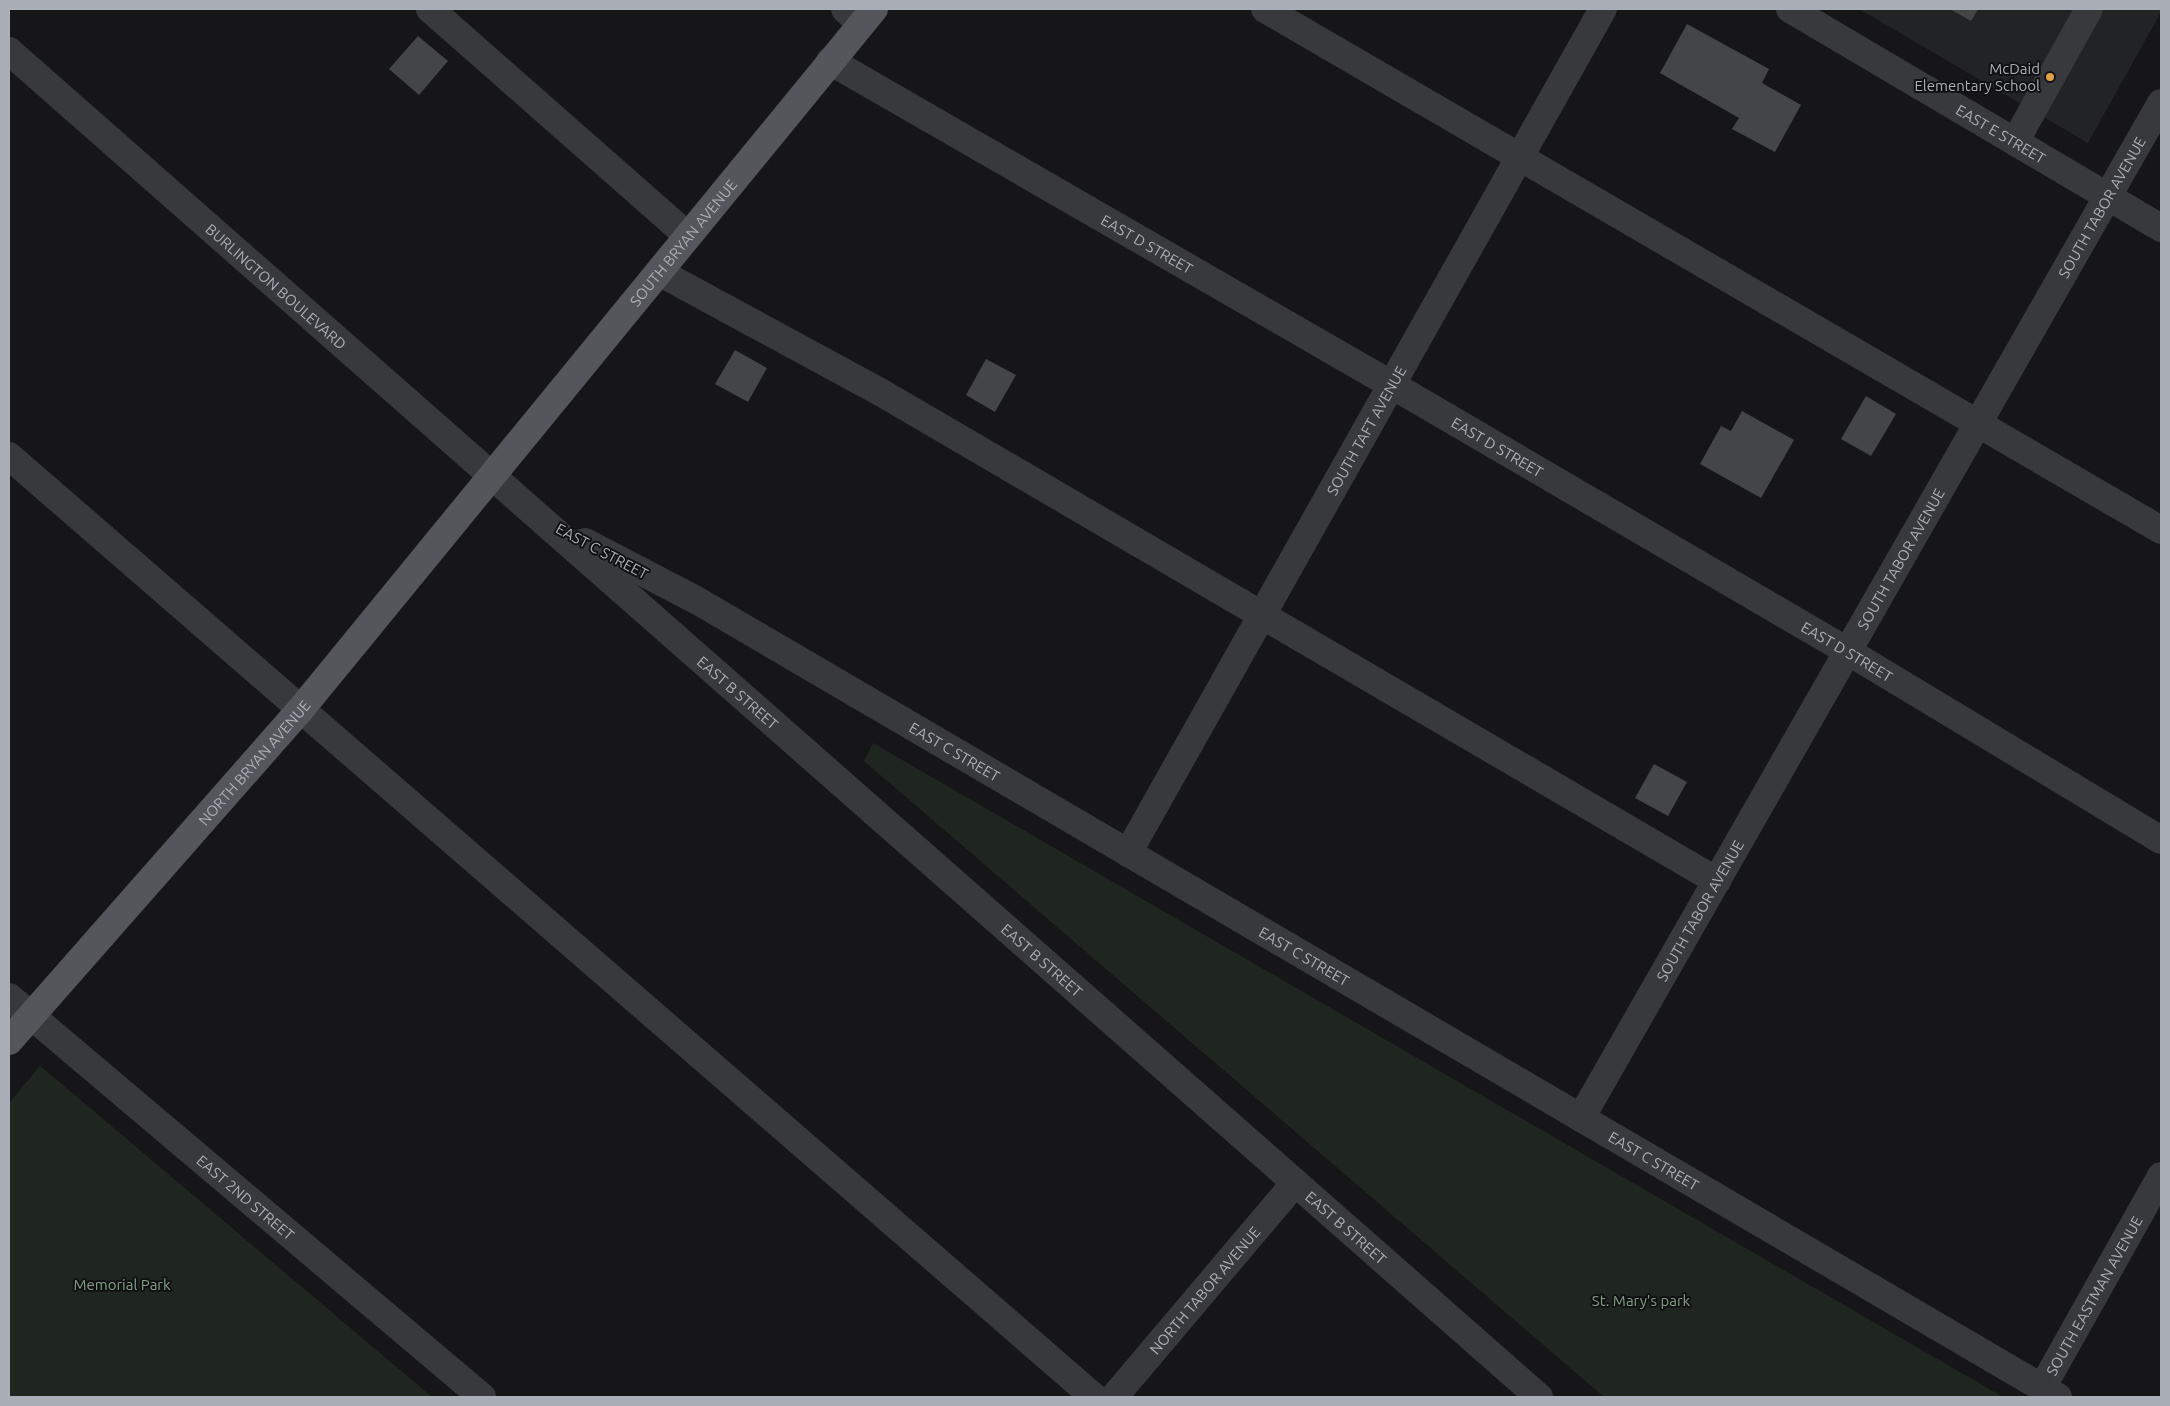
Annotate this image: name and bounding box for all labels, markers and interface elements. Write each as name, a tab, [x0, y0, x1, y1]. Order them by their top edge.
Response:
place label: McDaid Elementary School	[1914, 60, 2040, 94]
marker: McDaid Elementary School	[2044, 71, 2056, 83]
street label: EAST E STREET	[1953, 101, 2049, 167]
street label: SOUTH TABOR AVENUE	[2054, 134, 2148, 281]
street label: SOUTH BRYAN AVENUE	[626, 176, 740, 309]
street label: EAST D STREET	[1098, 211, 1197, 277]
street label: BURLINGTON BOULEVARD	[203, 220, 350, 352]
street label: SOUTH TAFT AVENUE	[1323, 363, 1409, 498]
street label: EAST D STREET	[1449, 413, 1547, 480]
street label: SOUTH TABOR AVENUE	[1854, 485, 1947, 632]
street label: EAST C STREET	[553, 520, 651, 583]
street label: EAST D STREET	[1799, 618, 1896, 685]
street label: EAST B STREET	[694, 652, 782, 733]
street label: NORTH BRYAN AVENUE	[195, 697, 313, 828]
street label: EAST C STREET	[907, 718, 1004, 785]
street label: SOUTH TABOR AVENUE	[1653, 837, 1747, 984]
street label: EAST B STREET	[998, 920, 1087, 1000]
street label: EAST C STREET	[1256, 923, 1353, 989]
street label: EAST C STREET	[1606, 1127, 1703, 1194]
street label: EAST 2ND STREET	[194, 1151, 298, 1244]
street label: EAST B STREET	[1302, 1187, 1391, 1268]
street label: SOUTH EASTMAN AVENUE	[2042, 1213, 2145, 1378]
street label: NORTH TABOR AVENUE	[1146, 1223, 1263, 1357]
park label: Memorial Park	[73, 1276, 171, 1293]
park label: St. Mary's park	[1592, 1292, 1691, 1309]

